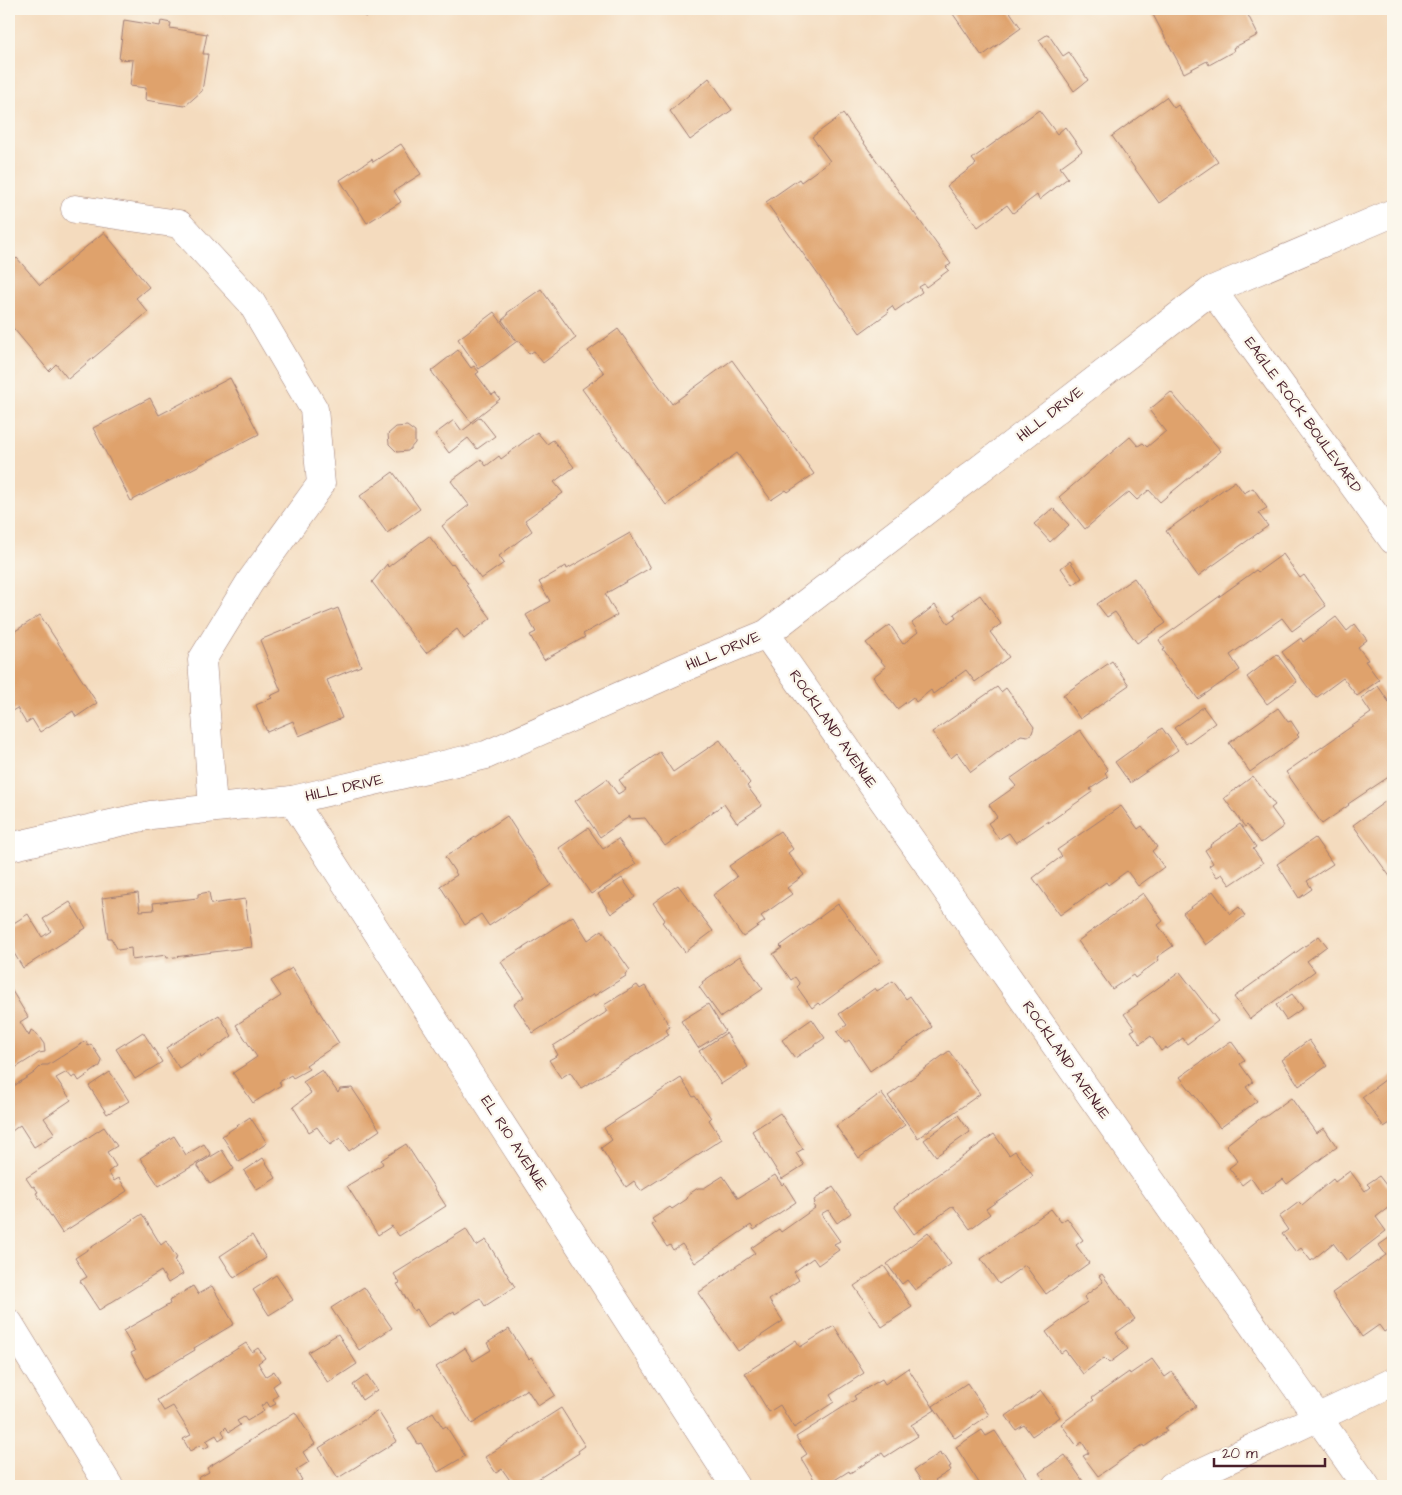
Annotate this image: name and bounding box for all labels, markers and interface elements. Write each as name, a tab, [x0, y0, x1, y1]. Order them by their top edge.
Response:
street label: EAGLE ROCK BOULEVARD	[1239, 333, 1367, 498]
street label: HILL DRIVE	[1012, 381, 1088, 447]
street label: HILL DRIVE	[682, 626, 764, 676]
street label: ROCKLAND AVENUE	[784, 666, 882, 793]
street label: HILL DRIVE	[303, 769, 385, 807]
street label: ROCKLAND AVENUE	[1017, 997, 1115, 1124]
street label: EL RIO AVENUE	[476, 1092, 553, 1194]
scale bar	[1214, 1435, 1326, 1467]
text: 20 m	[1222, 1443, 1258, 1464]

